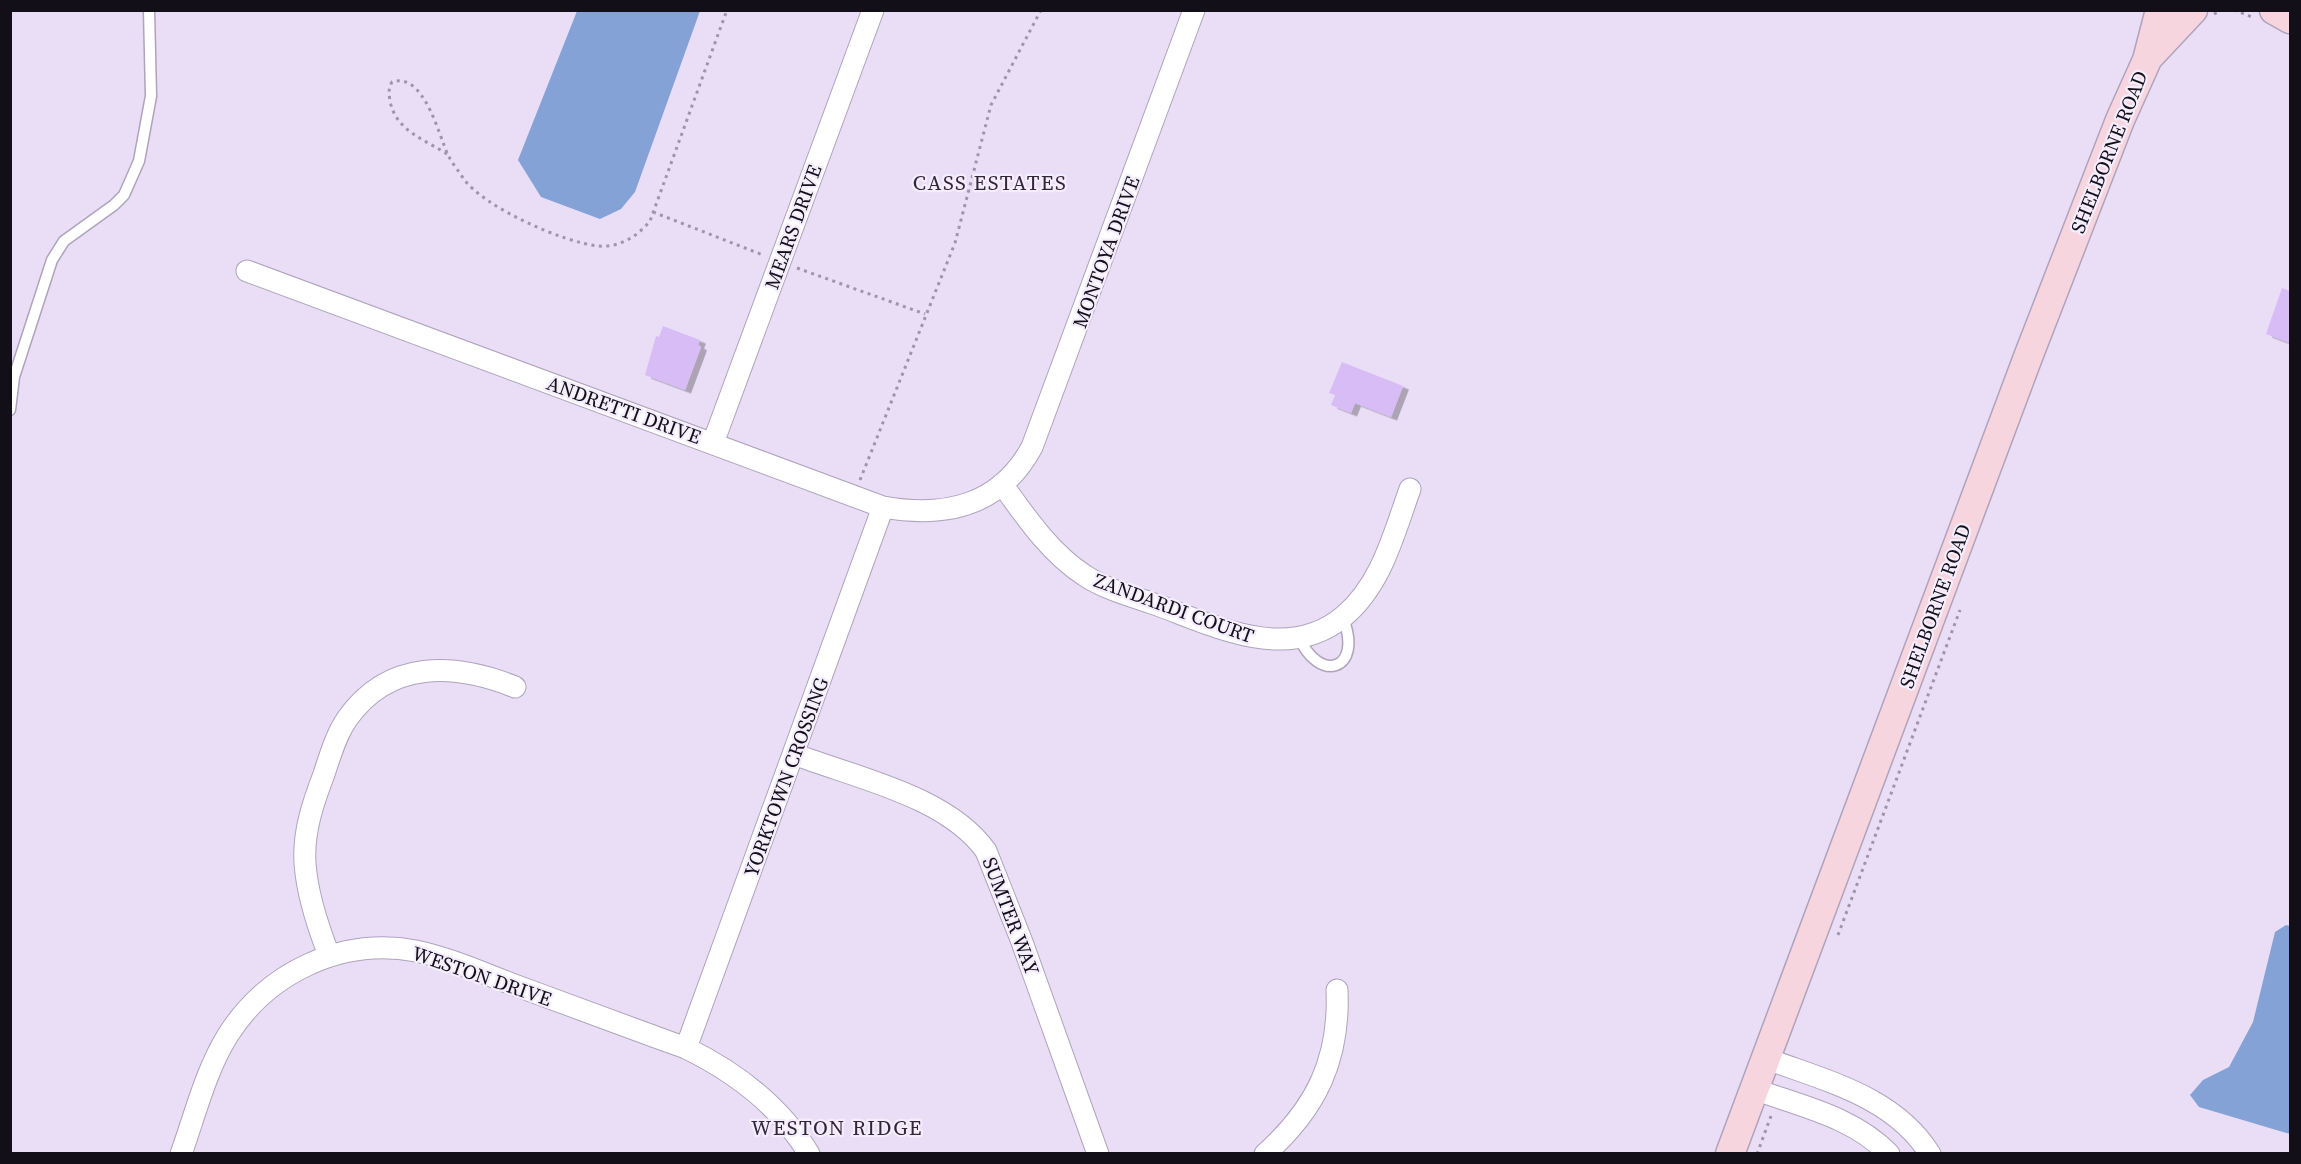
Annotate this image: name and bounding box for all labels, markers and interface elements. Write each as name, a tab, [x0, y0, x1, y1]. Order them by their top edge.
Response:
street label: SHELBORNE ROAD	[2064, 67, 2154, 237]
street label: MEARS DRIVE	[757, 161, 829, 293]
district label: CASS ESTATES	[913, 168, 1067, 197]
street label: MONTOYA DRIVE	[1066, 172, 1146, 332]
street label: ANDRETTI DRIVE	[543, 369, 705, 451]
street label: SHELBORNE ROAD	[1892, 520, 1978, 692]
street label: ZANDARDI COURT	[1090, 566, 1258, 650]
street label: YORKTOWN CROSSING	[737, 673, 835, 881]
street label: SUMTER WAY	[976, 853, 1046, 979]
street label: WESTON DRIVE	[408, 939, 556, 1013]
district label: WESTON RIDGE	[751, 1113, 923, 1142]

